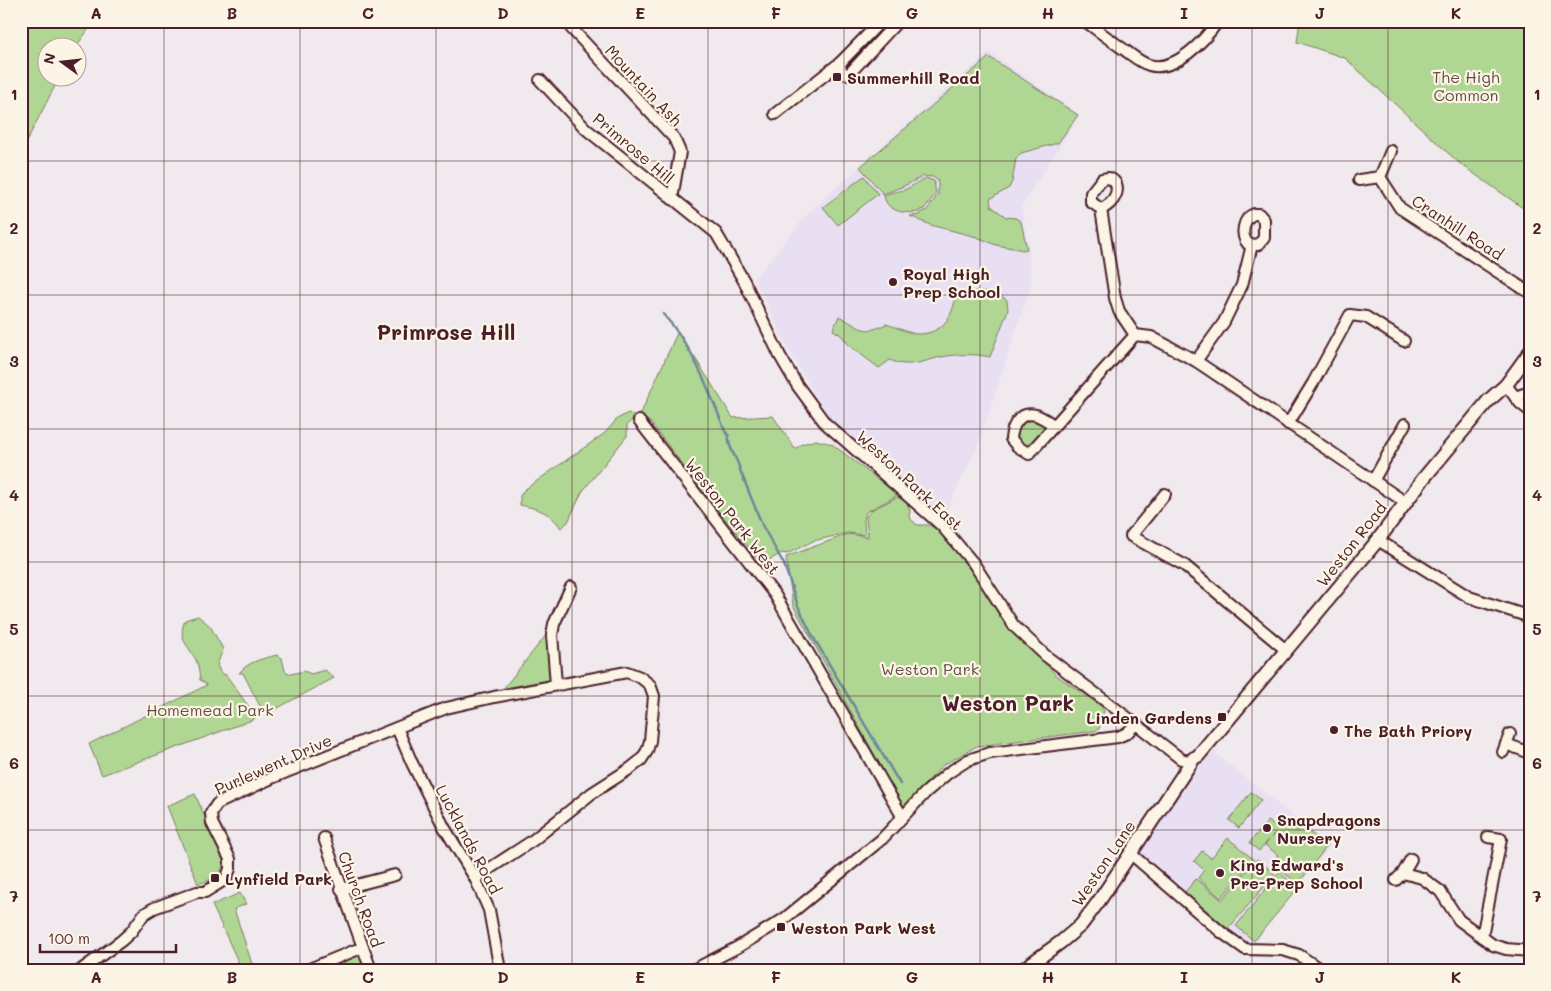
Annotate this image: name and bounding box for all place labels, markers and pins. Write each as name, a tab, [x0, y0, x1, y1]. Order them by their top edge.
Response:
place label: Summerhill Road	[847, 67, 979, 88]
marker: Summerhill Road	[831, 71, 843, 83]
place label: Royal High Prep School	[903, 263, 1000, 302]
marker: Royal High Prep School	[887, 276, 899, 288]
place label: Linden Gardens	[1086, 707, 1212, 728]
marker: Linden Gardens	[1216, 711, 1228, 723]
place label: The Bath Priory	[1344, 720, 1473, 741]
marker: The Bath Priory	[1328, 724, 1340, 736]
place label: Snapdragons Nursery	[1277, 809, 1381, 848]
marker: Snapdragons Nursery	[1261, 822, 1273, 834]
place label: King Edward's Pre-Prep School	[1230, 854, 1363, 893]
marker: King Edward's Pre-Prep School	[1214, 867, 1226, 879]
place label: Lynfield Park	[225, 868, 332, 889]
marker: Lynfield Park	[209, 872, 221, 884]
place label: Weston Park West	[791, 917, 936, 938]
marker: Weston Park West	[775, 921, 787, 933]

